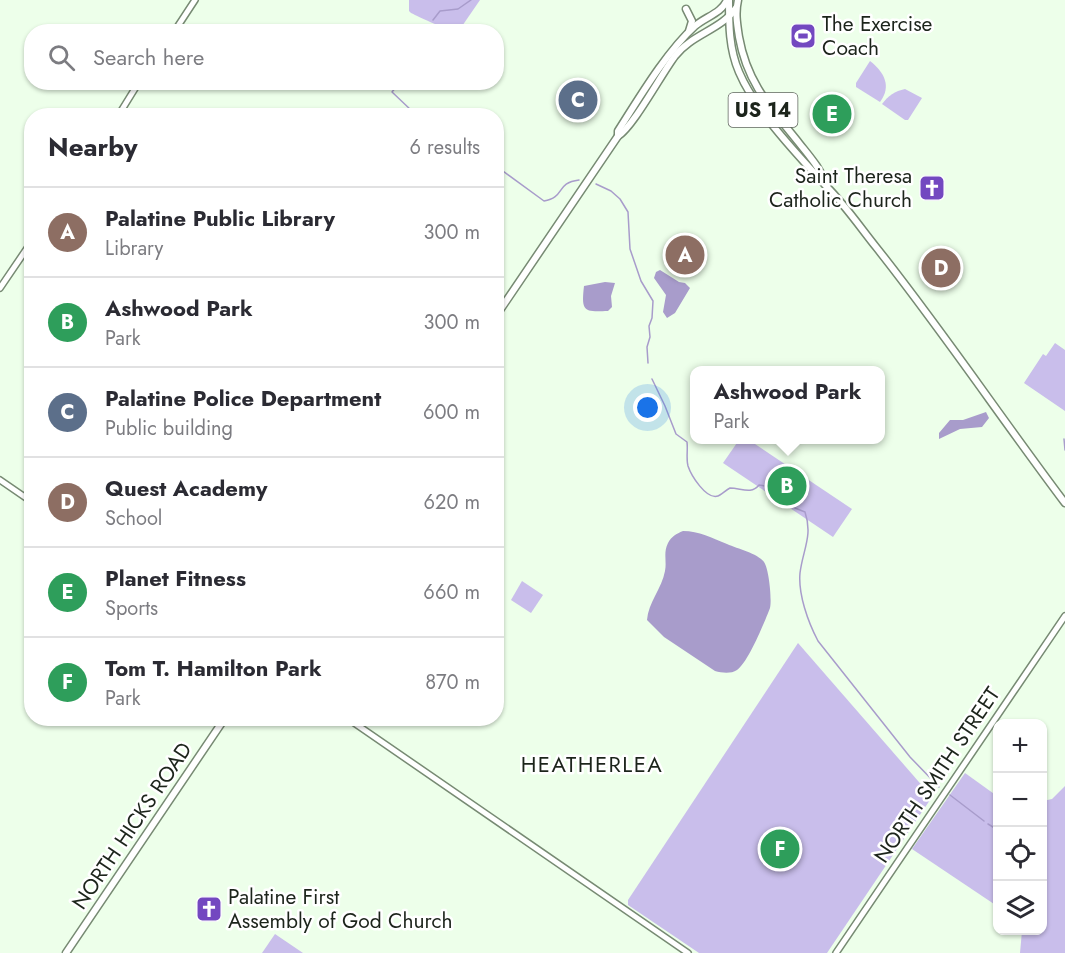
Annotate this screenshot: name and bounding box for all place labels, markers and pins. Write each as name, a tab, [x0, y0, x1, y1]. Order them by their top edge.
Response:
place label: The Exercise Coach	[822, 9, 933, 63]
sports icon: The Exercise Coach	[788, 21, 818, 51]
pin: C	[558, 78, 598, 122]
pin: E	[812, 92, 852, 136]
place label: Saint Theresa Catholic Church	[769, 161, 912, 215]
church icon: Saint Theresa Catholic Church	[917, 173, 947, 203]
pin: A	[666, 232, 704, 278]
pin: D	[922, 246, 960, 290]
pin: B	[768, 464, 806, 508]
pin: F	[760, 826, 800, 872]
place label: Palatine First Assembly of God Church	[228, 882, 453, 936]
church icon: Palatine First Assembly of God Church	[194, 894, 224, 924]

